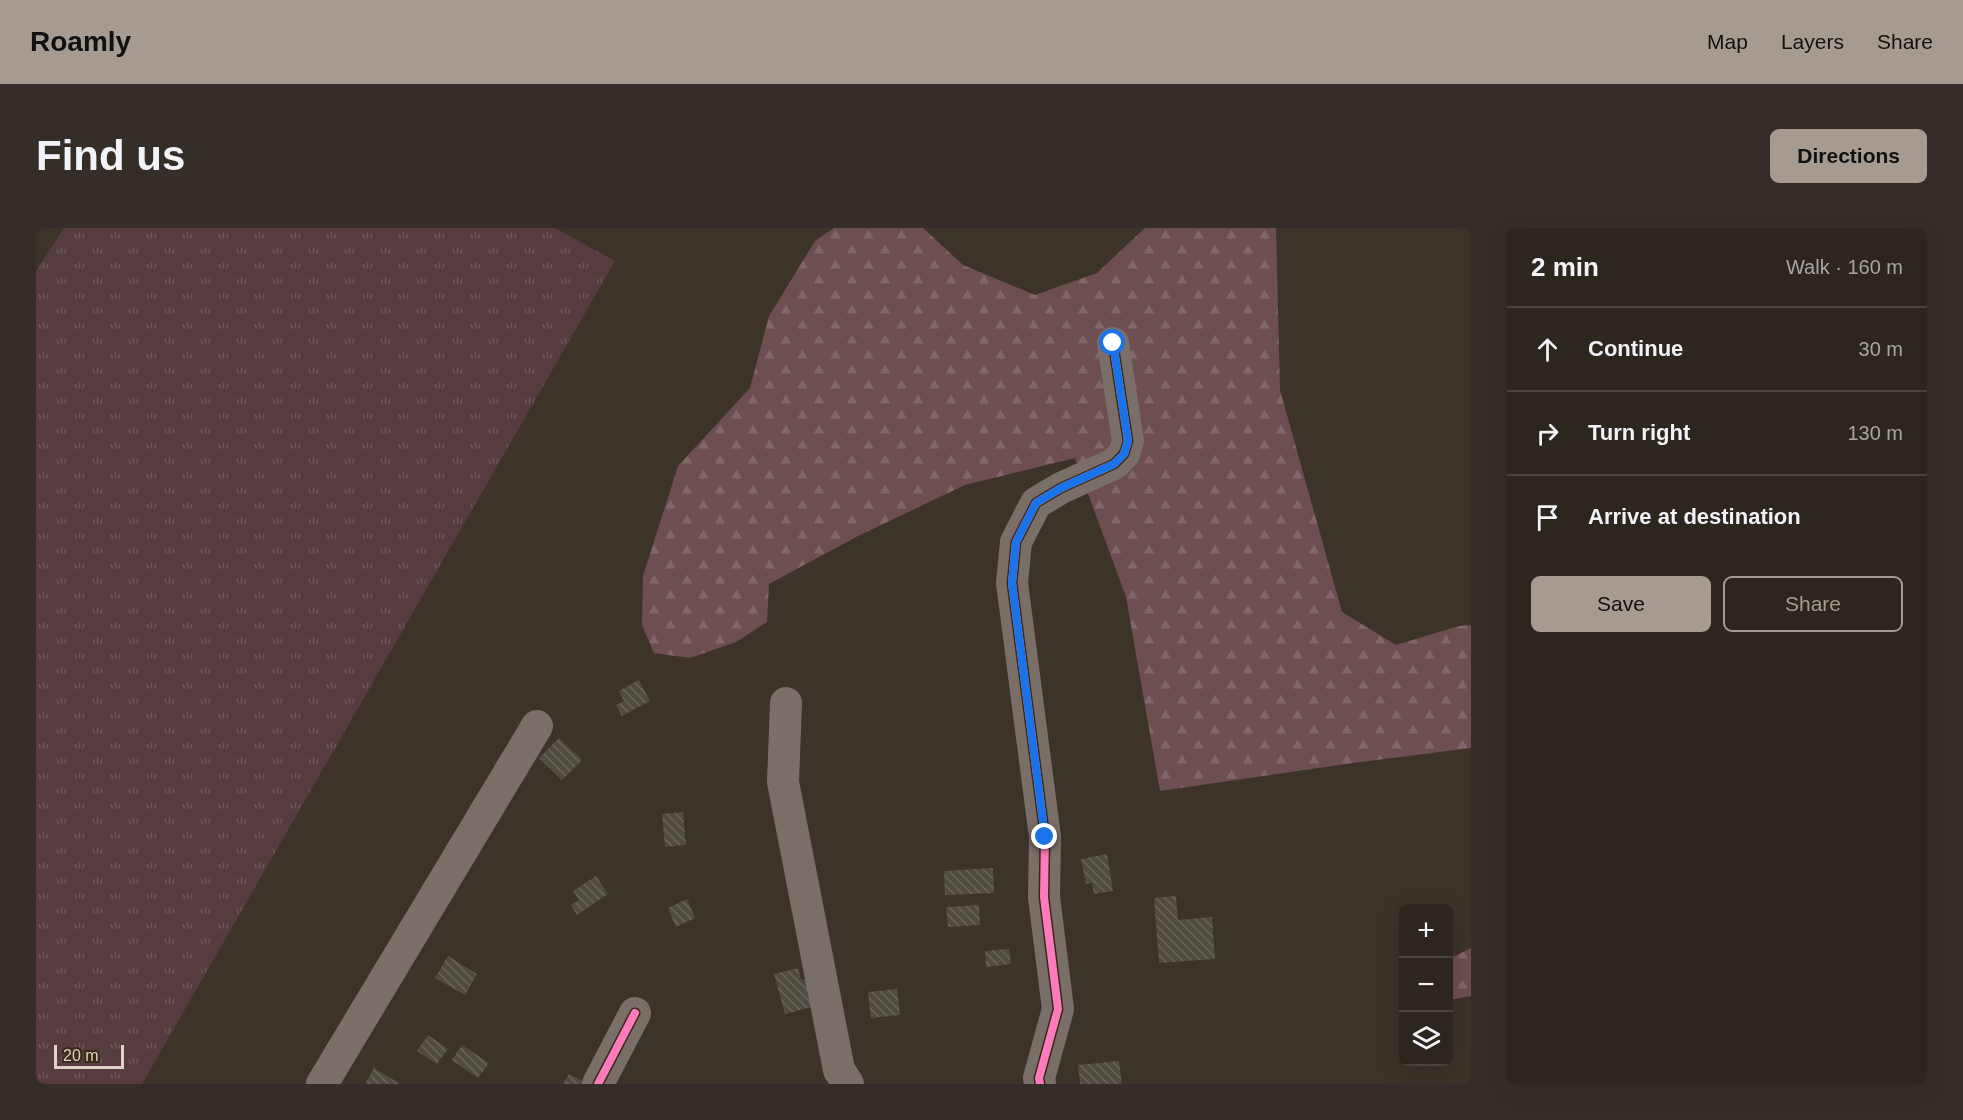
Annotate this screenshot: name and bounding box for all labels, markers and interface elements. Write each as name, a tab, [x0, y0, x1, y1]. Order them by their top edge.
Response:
text: Roamly	[30, 26, 131, 57]
text: Map	[1707, 30, 1748, 53]
text: Layers	[1781, 30, 1844, 53]
text: Share	[1877, 30, 1933, 53]
button: Directions	[1770, 129, 1927, 183]
text: Find us	[36, 132, 185, 179]
text: 2 min	[1531, 252, 1599, 282]
text: Walk · 160 m	[1786, 256, 1903, 278]
route start	[1099, 329, 1125, 355]
icon: ahead	[1531, 333, 1564, 366]
text: Continue	[1588, 336, 1683, 361]
text: 30 m	[1859, 338, 1903, 360]
icon: right	[1531, 417, 1564, 450]
text: Turn right	[1588, 420, 1690, 445]
text: 130 m	[1847, 422, 1903, 444]
icon: arrive	[1531, 501, 1564, 534]
text: Arrive at destination	[1588, 504, 1801, 529]
button: Save	[1531, 576, 1711, 632]
button: Share	[1723, 576, 1903, 632]
route end	[1031, 823, 1057, 849]
map controls	[1399, 904, 1453, 1066]
button: +	[1399, 904, 1453, 958]
button: −	[1399, 958, 1453, 1012]
button: layers	[1399, 1012, 1453, 1066]
scale bar	[54, 1042, 124, 1070]
text: 20 m	[63, 1047, 99, 1064]

